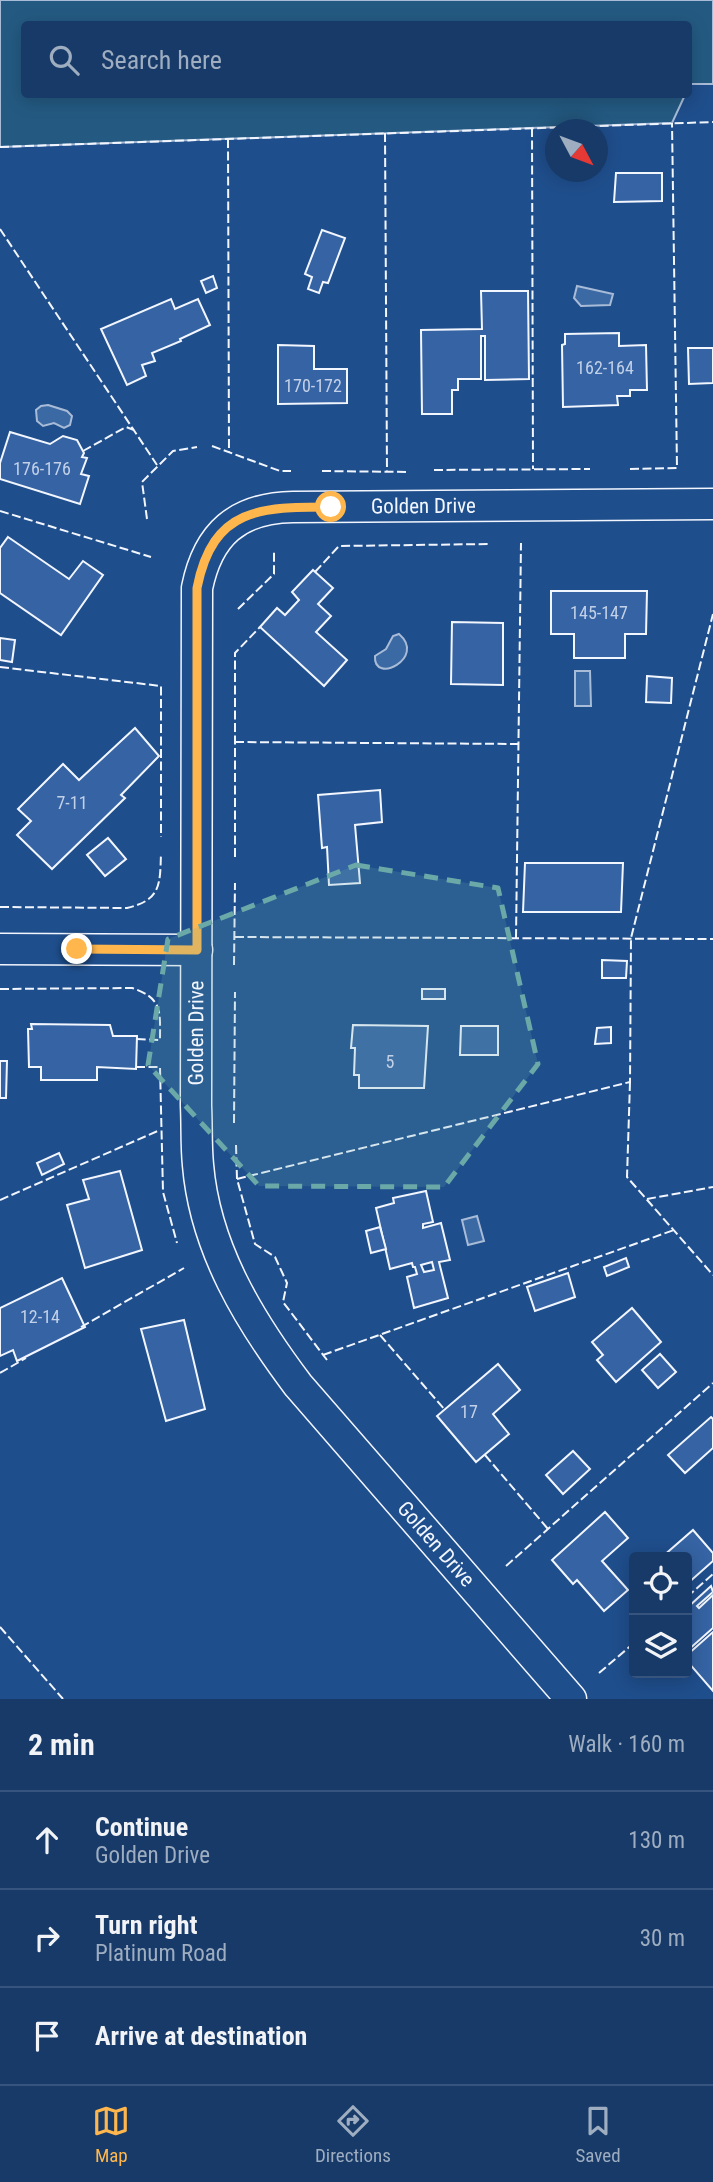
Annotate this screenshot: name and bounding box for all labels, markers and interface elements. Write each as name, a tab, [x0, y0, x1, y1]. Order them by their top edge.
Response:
search box	[21, 21, 692, 98]
icon: search	[45, 41, 83, 79]
text: Search here	[101, 45, 222, 75]
north arrow	[545, 119, 608, 182]
house number: 162-164	[576, 357, 634, 378]
house number: 170-172	[284, 375, 342, 396]
house number: 176-176	[13, 458, 71, 479]
route start	[315, 491, 346, 522]
street label: Golden Drive	[371, 494, 476, 518]
house number: 145-147	[570, 602, 628, 623]
house number: 7-11	[56, 792, 88, 813]
route end	[61, 933, 92, 964]
street label: Golden Drive	[184, 980, 208, 1086]
house number: 5	[386, 1051, 395, 1072]
house number: 12-14	[20, 1306, 60, 1327]
house number: 17	[460, 1401, 478, 1422]
street label: Golden Drive	[393, 1497, 480, 1592]
map controls	[629, 1552, 692, 1678]
button: locate	[629, 1552, 692, 1615]
button: layers	[629, 1615, 692, 1678]
text: 2 min	[28, 1727, 95, 1762]
text: Walk · 160 m	[568, 1731, 685, 1758]
text: Continue	[95, 1812, 188, 1842]
icon: ahead	[28, 1821, 66, 1859]
text: 130 m	[628, 1827, 685, 1854]
text: Golden Drive	[95, 1842, 210, 1869]
text: Turn right	[95, 1910, 197, 1940]
icon: right	[28, 1919, 66, 1957]
text: 30 m	[640, 1925, 685, 1952]
text: Platinum Road	[95, 1940, 227, 1967]
icon: arrive	[28, 2017, 66, 2055]
text: Arrive at destination	[95, 2021, 307, 2051]
tab: Map	[92, 2102, 130, 2167]
tab: Directions	[315, 2102, 391, 2167]
tab: Saved	[575, 2102, 621, 2167]

